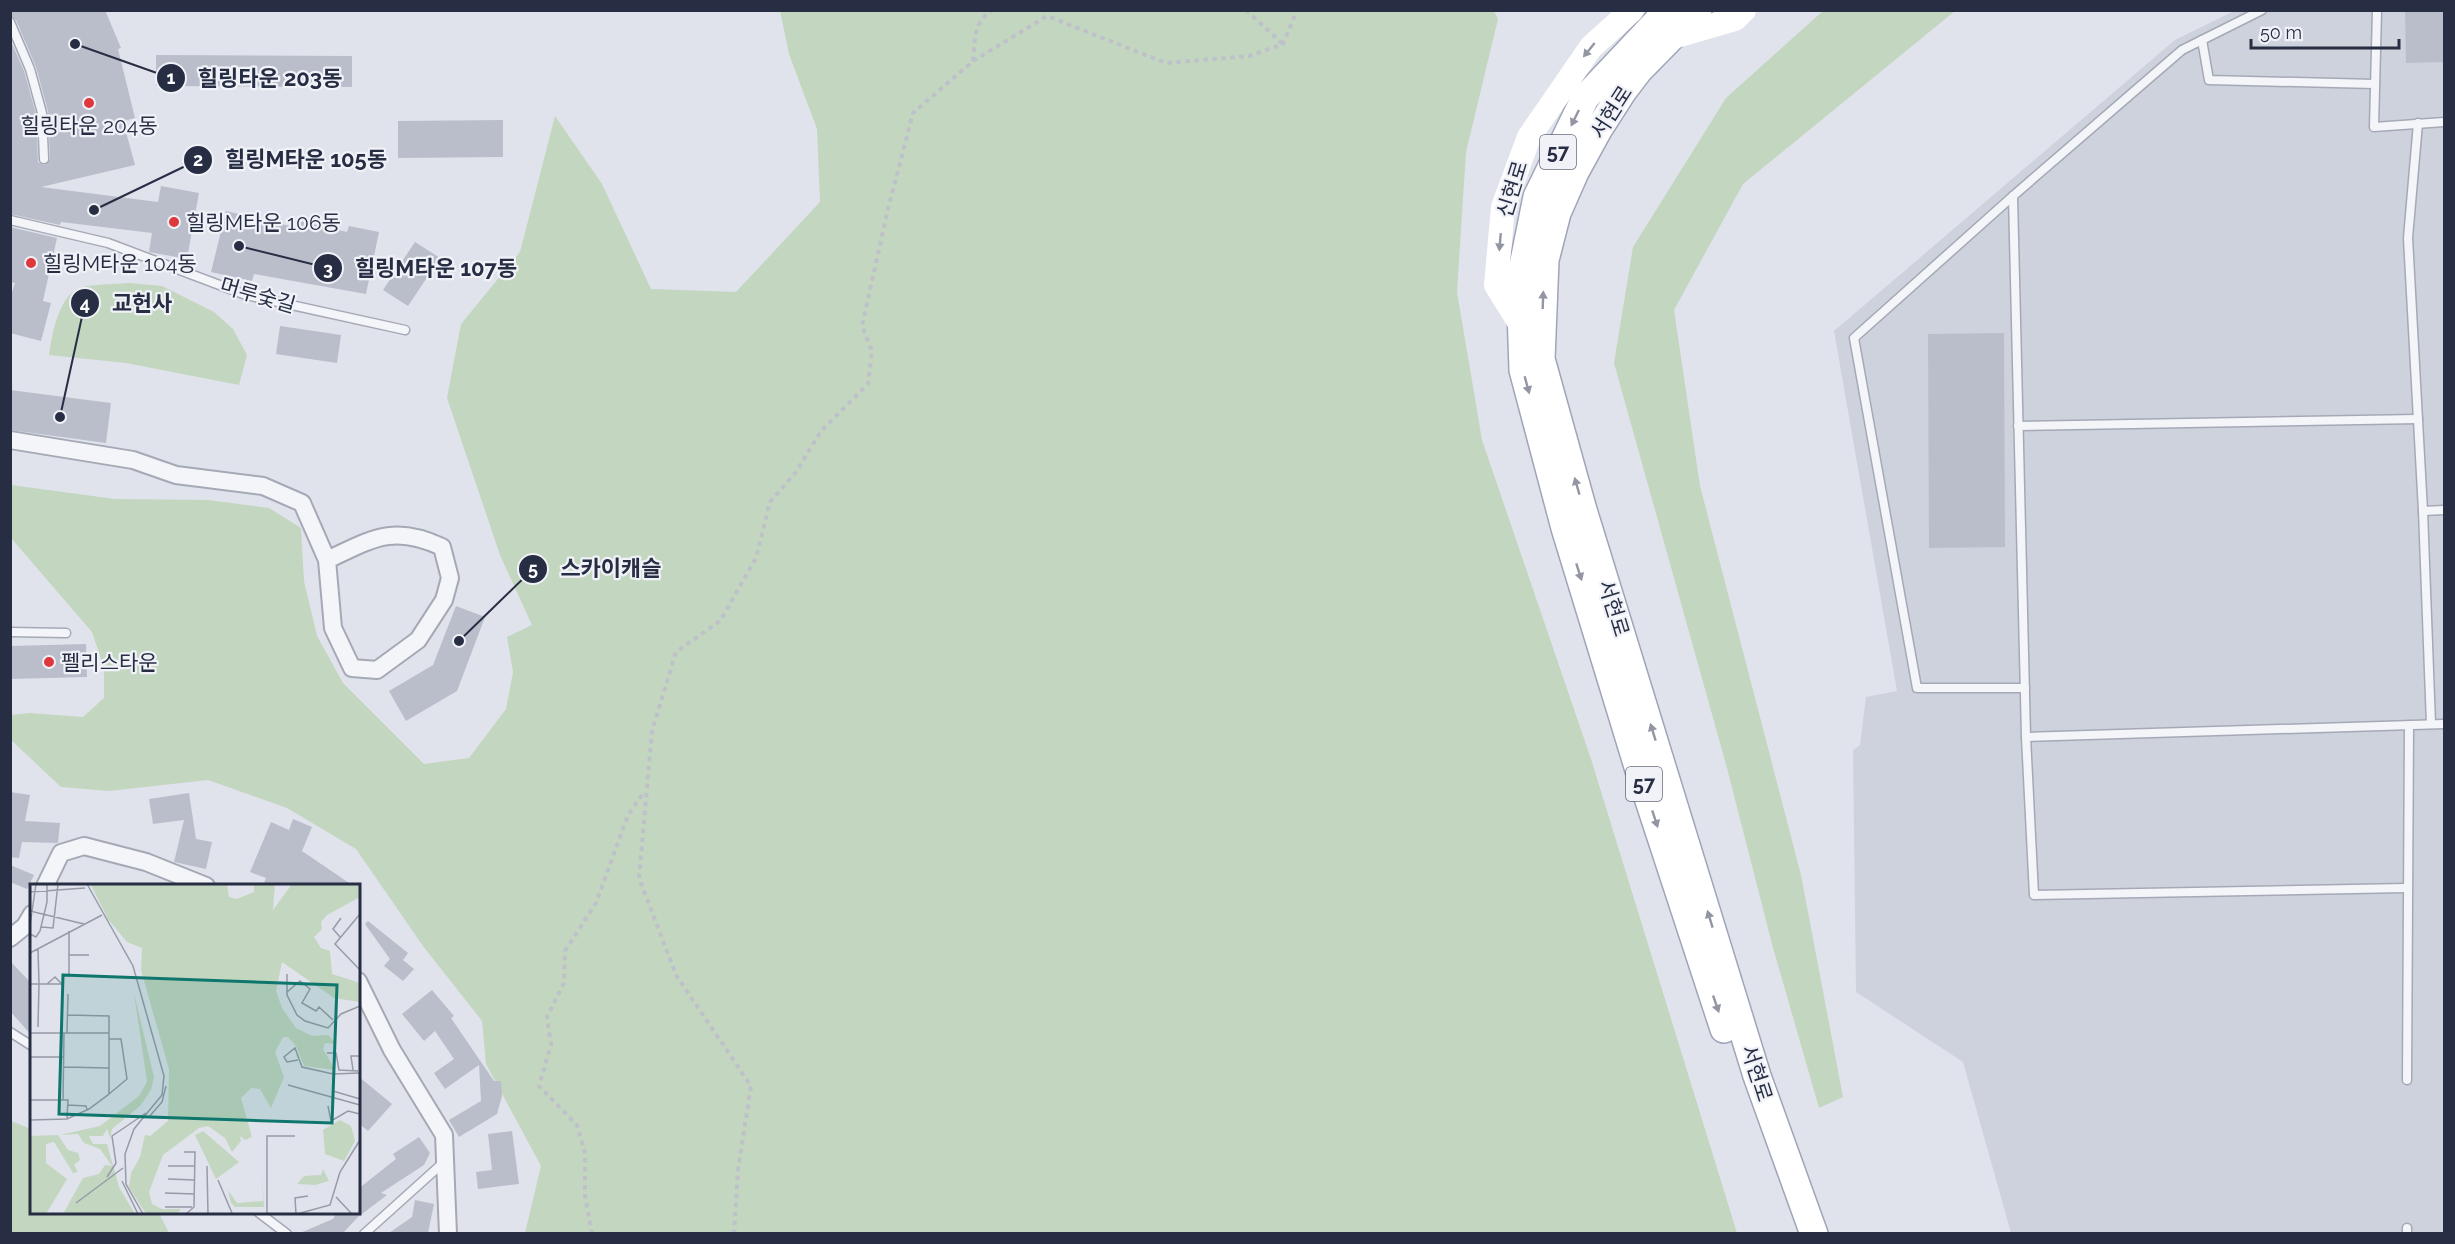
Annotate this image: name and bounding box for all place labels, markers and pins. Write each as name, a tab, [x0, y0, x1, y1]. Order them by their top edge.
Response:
callout: 힐링타운 203동	[156, 58, 354, 98]
marker: 힐링타운 204동	[82, 96, 96, 110]
place label: 힐링타운 204동	[20, 113, 158, 138]
callout: 힐링M타운 105동	[183, 140, 399, 180]
place label: 힐링M타운 106동	[186, 210, 341, 235]
marker: 힐링M타운 106동	[167, 215, 181, 229]
callout: 힐링M타운 107동	[313, 248, 529, 288]
place label: 힐링M타운 104동	[43, 251, 197, 276]
marker: 힐링M타운 104동	[24, 256, 38, 270]
callout: 교헌사	[70, 283, 184, 323]
callout: 스카이캐슬	[518, 549, 673, 589]
place label: 펠리스타운	[61, 650, 158, 675]
marker: 펠리스타운	[42, 655, 56, 669]

